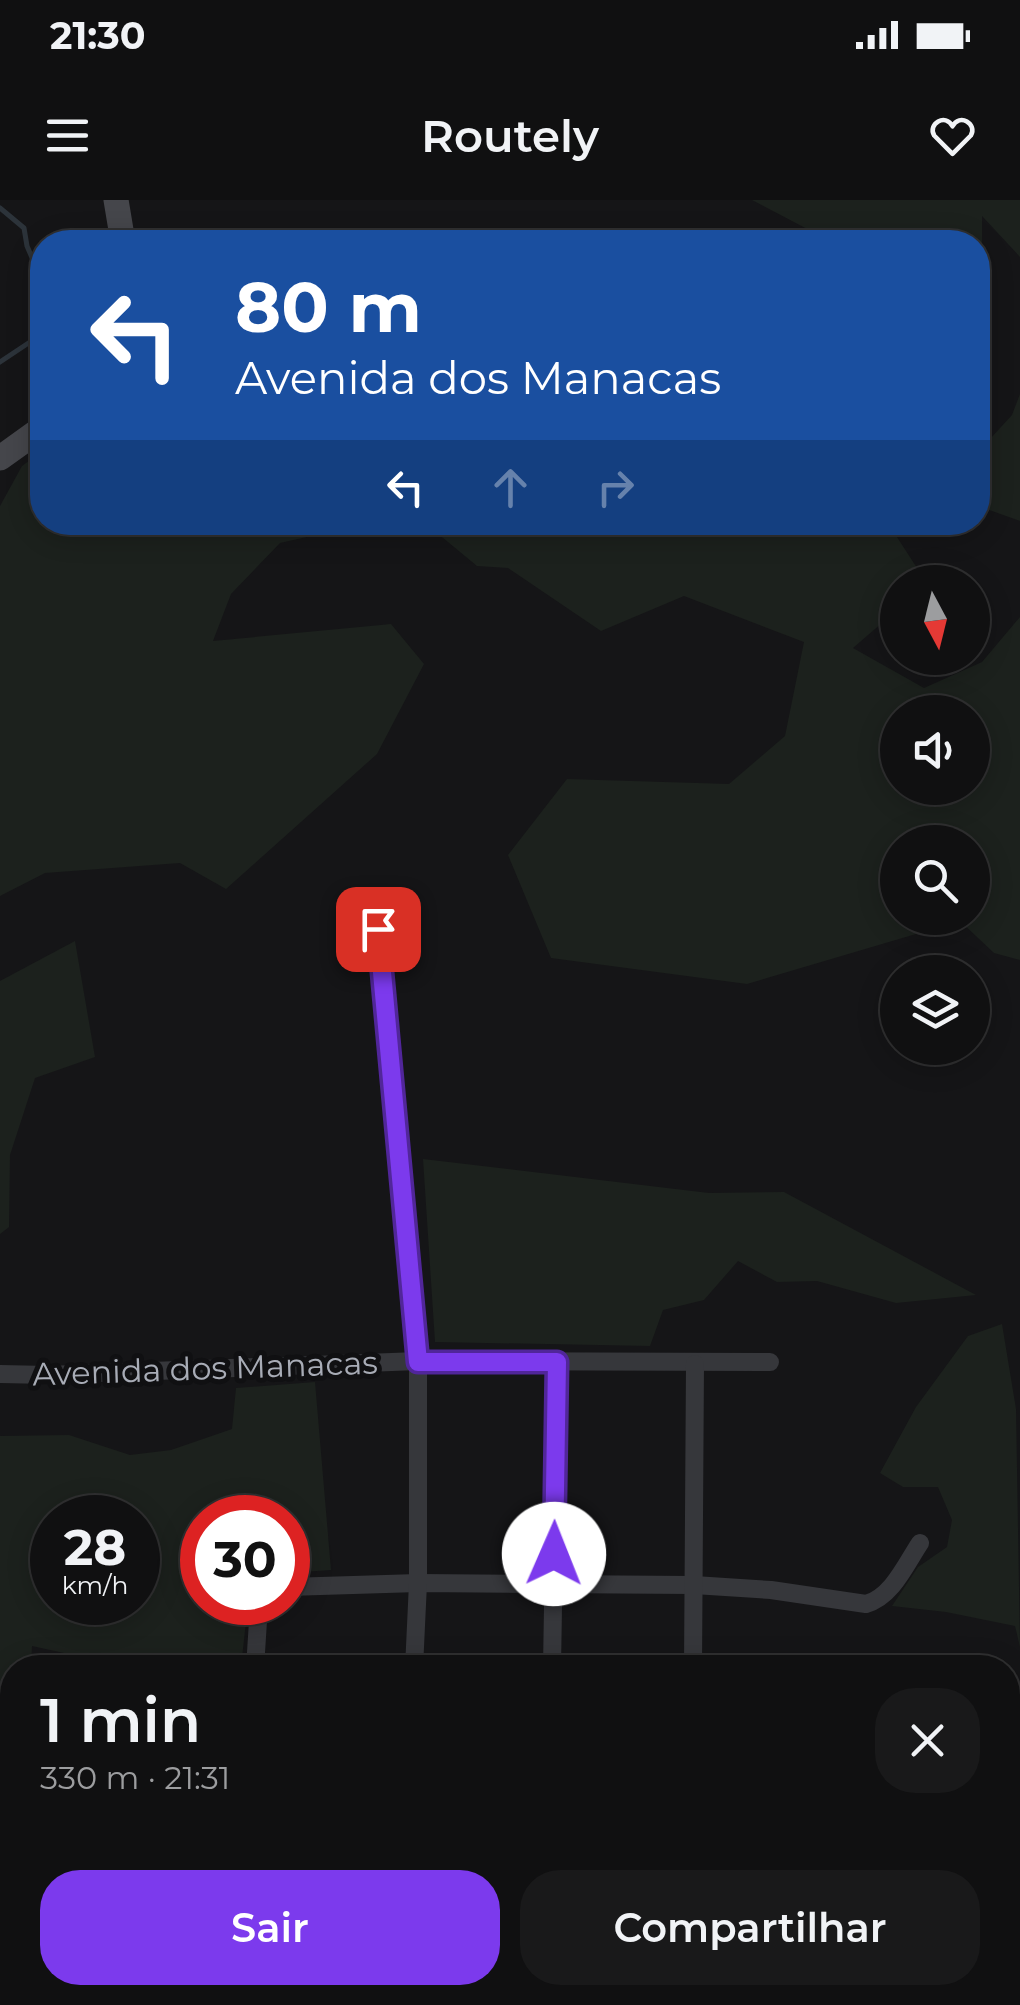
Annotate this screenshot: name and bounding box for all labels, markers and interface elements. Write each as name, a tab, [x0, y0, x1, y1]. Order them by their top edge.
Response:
text: 21:30	[50, 12, 146, 59]
icon: menu	[40, 108, 95, 163]
text: Routely	[421, 108, 599, 163]
icon: heart	[925, 108, 980, 163]
text: 80 m	[235, 264, 422, 350]
icon: left	[70, 270, 200, 400]
text: Avenida dos Manacas	[235, 350, 721, 405]
icon: left	[378, 460, 433, 515]
icon: ahead	[483, 460, 538, 515]
icon: right	[588, 460, 643, 515]
north arrow	[880, 565, 990, 675]
map controls	[880, 565, 990, 1065]
button: sound	[880, 695, 990, 805]
button: search	[880, 825, 990, 935]
pin	[336, 887, 421, 972]
icon: arrive	[351, 902, 406, 957]
button: layers	[880, 955, 990, 1065]
street label: Avenida dos Manacas	[32, 1342, 378, 1394]
speed limit sign: 30	[180, 1495, 310, 1625]
position arrow	[502, 1502, 606, 1606]
text: 28	[64, 1517, 126, 1578]
text: km/h	[62, 1570, 128, 1600]
text: 1 min	[40, 1684, 201, 1757]
button: close	[875, 1688, 980, 1793]
text: 330 m · 21:31	[40, 1758, 230, 1797]
button: Sair	[40, 1870, 500, 1985]
button: Compartilhar	[520, 1870, 980, 1985]

